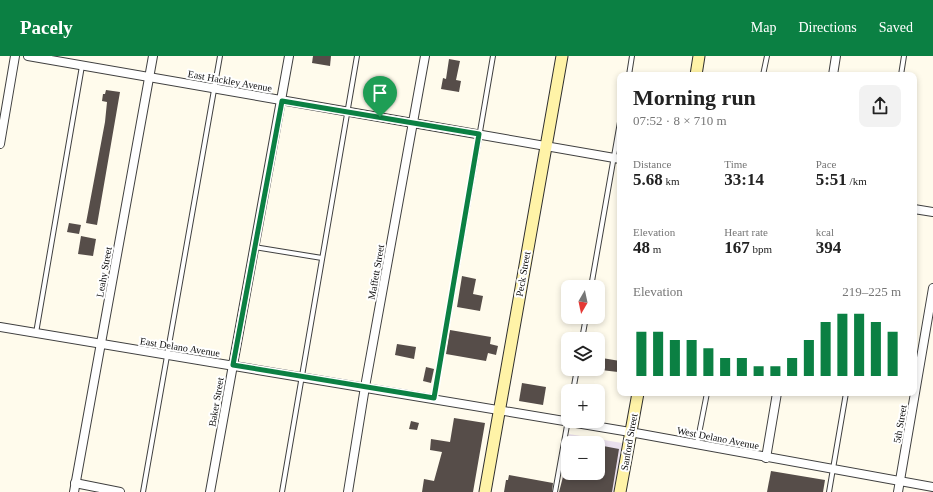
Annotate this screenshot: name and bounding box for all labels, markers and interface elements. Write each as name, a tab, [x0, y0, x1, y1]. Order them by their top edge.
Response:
text: Pacely	[20, 17, 73, 38]
text: Map	[751, 20, 776, 35]
text: Directions	[798, 20, 857, 35]
text: Saved	[879, 20, 913, 35]
street label: East Hackley Avenue	[187, 68, 274, 94]
pin	[363, 76, 397, 117]
icon: arrive	[369, 82, 391, 104]
text: Morning run	[633, 85, 756, 110]
button: share	[859, 85, 901, 127]
text: 07:52 · 8 × 710 m	[633, 113, 727, 128]
text: Distance	[633, 158, 671, 170]
text: Time	[724, 158, 747, 170]
text: Pace	[816, 158, 836, 170]
text: 5.68	[633, 170, 663, 189]
text: 33:14	[724, 170, 764, 189]
text: 5:51	[816, 170, 847, 189]
text: km	[663, 175, 680, 187]
text: /km	[847, 175, 867, 187]
text: Elevation	[633, 226, 675, 238]
text: Heart rate	[724, 226, 768, 238]
text: kcal	[816, 226, 834, 238]
text: 48	[633, 238, 650, 257]
text: 167	[724, 238, 750, 257]
text: 394	[816, 238, 841, 257]
street label: Maffett Street	[366, 243, 386, 300]
text: m	[650, 243, 661, 255]
text: bpm	[750, 243, 772, 255]
street label: Leahy Street	[94, 246, 114, 298]
street label: Peck Street	[514, 251, 532, 297]
north arrow	[561, 280, 605, 324]
map controls	[561, 280, 605, 480]
text: Elevation	[633, 284, 683, 299]
text: 219–225 m	[842, 284, 901, 299]
button: layers	[561, 332, 605, 376]
street label: East Delano Avenue	[139, 335, 221, 359]
street label: Baker Street	[206, 376, 226, 427]
button: +	[561, 384, 605, 428]
street label: 5th Street	[891, 404, 909, 444]
street label: Sanford Street	[619, 413, 639, 471]
street label: West Delano Avenue	[676, 425, 761, 451]
button: −	[561, 436, 605, 480]

